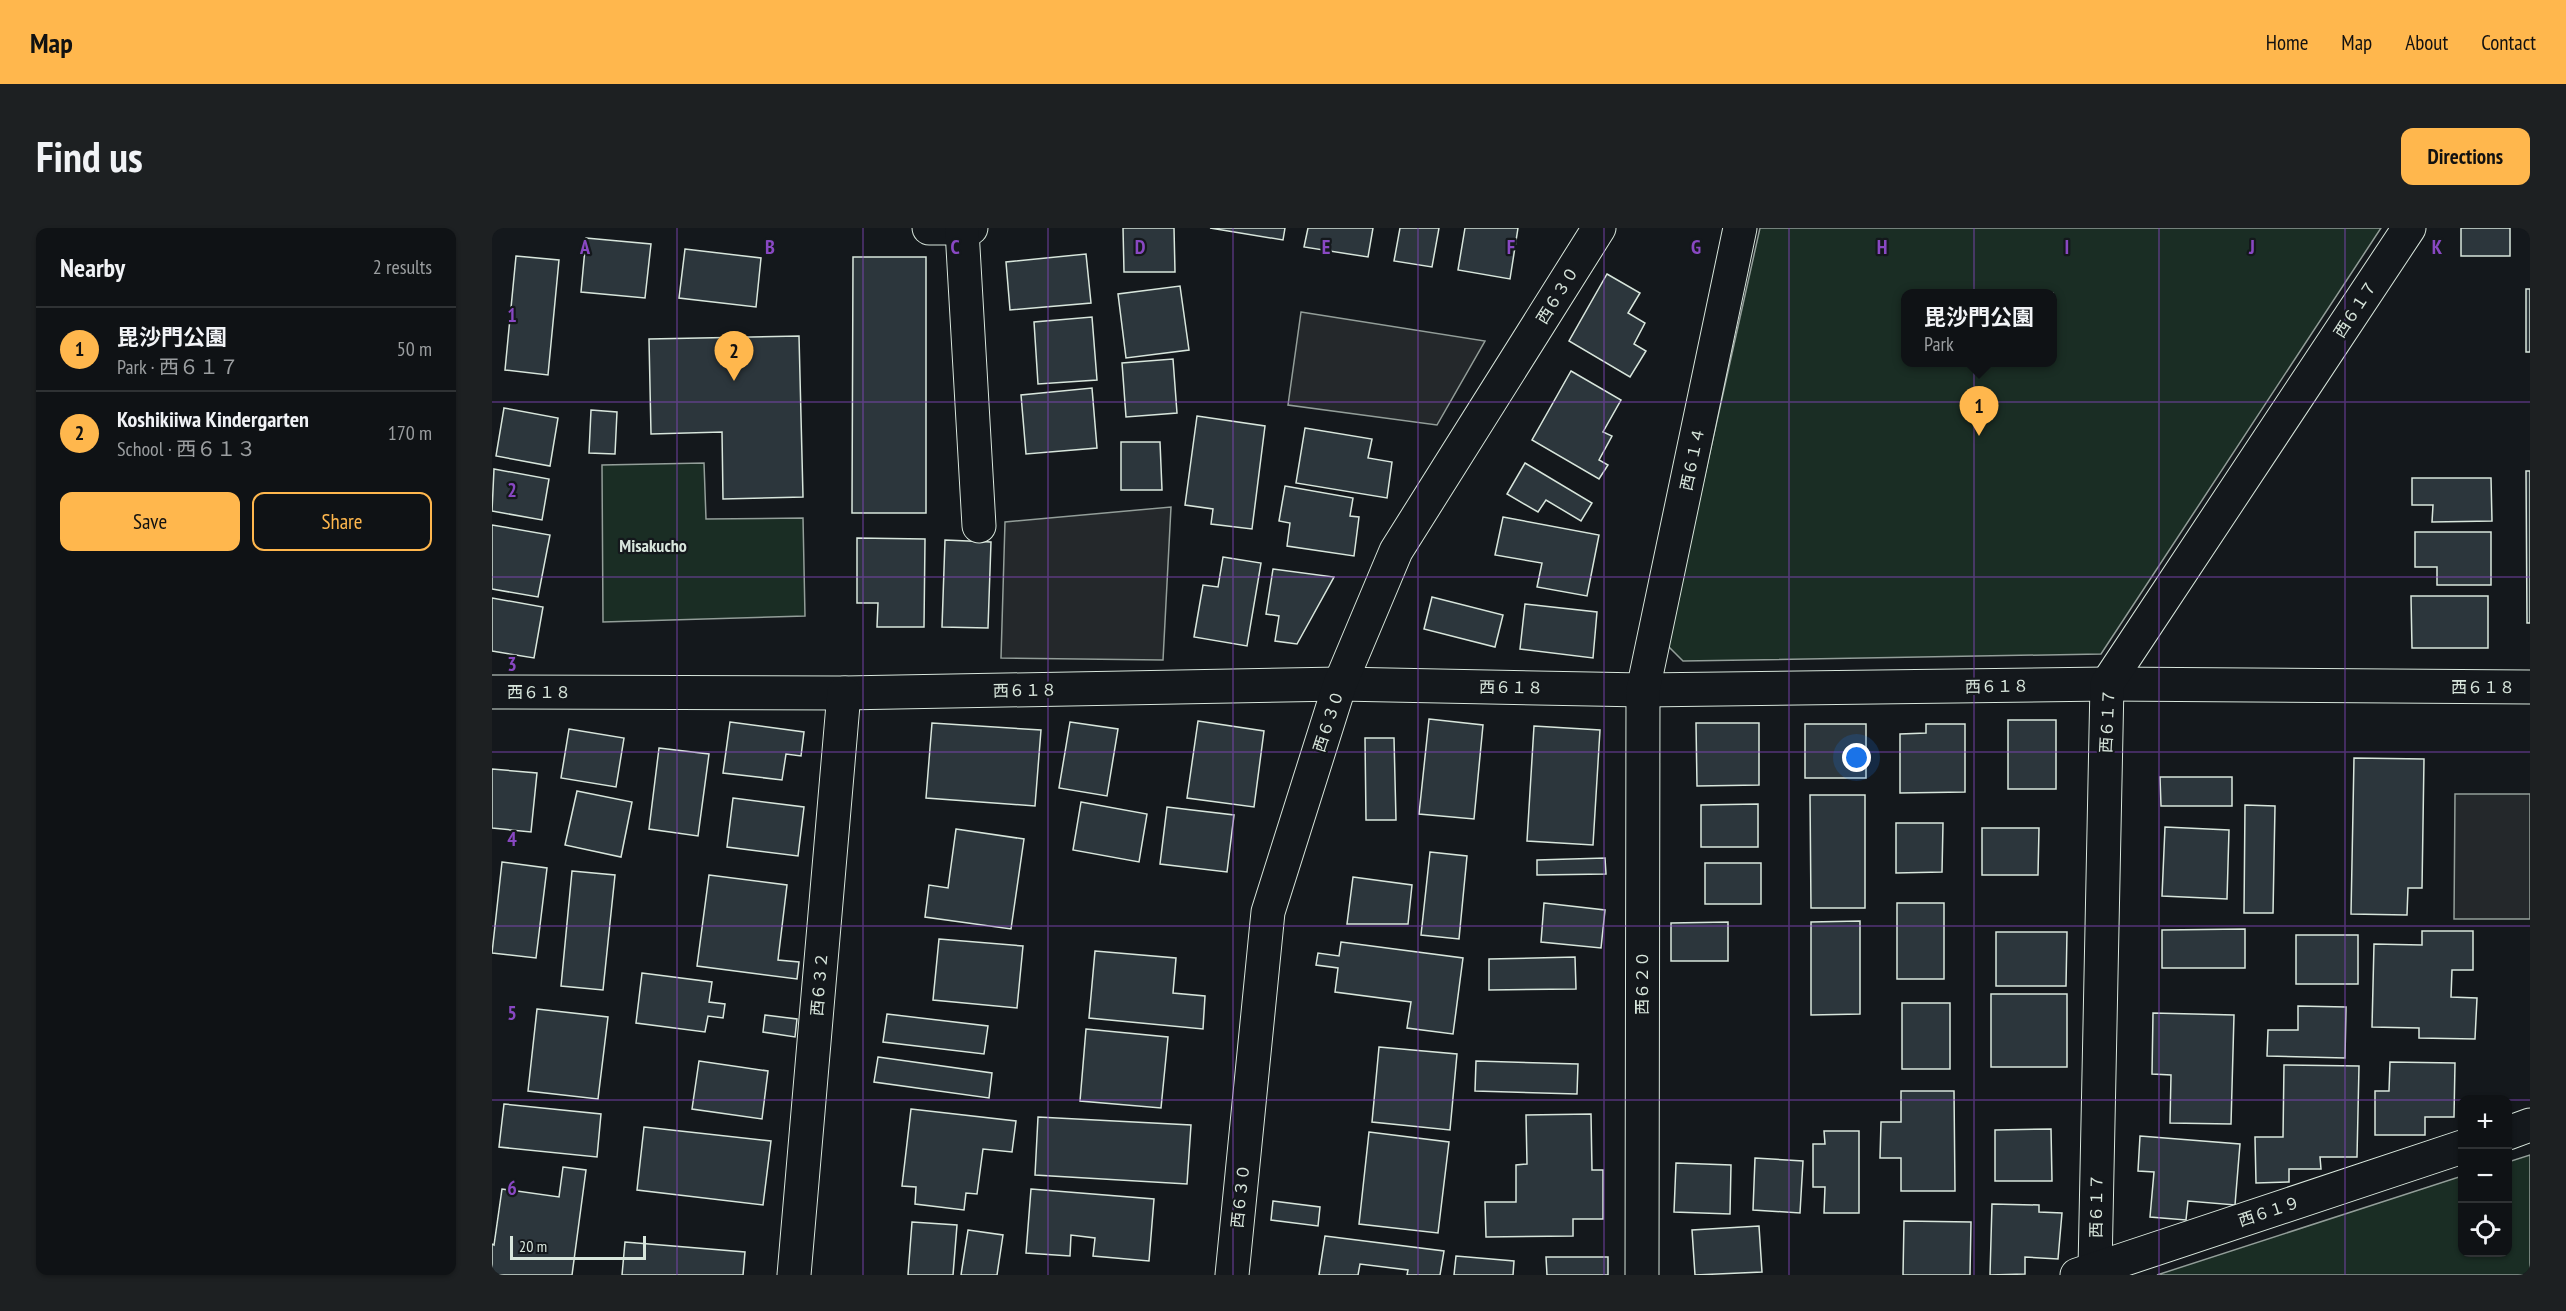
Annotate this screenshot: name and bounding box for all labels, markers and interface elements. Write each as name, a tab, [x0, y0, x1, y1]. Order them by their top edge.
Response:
text: Map	[30, 24, 73, 61]
text: Home	[2266, 29, 2308, 56]
text: Map	[2341, 29, 2372, 56]
text: About	[2405, 29, 2448, 56]
text: Contact	[2481, 29, 2536, 56]
button: Directions	[2401, 128, 2530, 185]
text: Find us	[36, 129, 143, 184]
text: A	[579, 234, 591, 260]
text: B	[765, 234, 775, 260]
text: C	[950, 234, 960, 260]
text: D	[1135, 234, 1146, 260]
text: E	[1322, 234, 1330, 260]
text: F	[1507, 234, 1515, 260]
text: G	[1691, 234, 1701, 260]
text: H	[1877, 234, 1887, 260]
text: I	[2065, 234, 2069, 260]
text: J	[2248, 234, 2255, 260]
text: K	[2432, 234, 2443, 260]
text: Nearby	[60, 251, 125, 284]
text: 2 results	[373, 254, 432, 280]
street label: 西６３０	[1532, 263, 1582, 327]
street label: 西６１７	[2329, 277, 2381, 341]
popup	[1901, 289, 2057, 367]
text: 1	[507, 302, 517, 328]
text: 毘沙門公園	[1924, 303, 2034, 331]
text: 毘沙門公園	[117, 323, 227, 351]
text: Park	[1924, 331, 1954, 357]
pin: 2	[714, 332, 754, 381]
text: 1	[75, 336, 84, 362]
text: 50 m	[397, 336, 432, 362]
text: Park · 西６１７	[117, 354, 239, 380]
pin: 1	[1960, 386, 1998, 436]
text: Koshikiiwa Kindergarten	[117, 405, 309, 433]
text: 2	[75, 420, 84, 446]
text: 170 m	[388, 420, 432, 446]
street label: 西６１４	[1676, 426, 1708, 492]
text: School · 西６１３	[117, 436, 256, 462]
text: 2	[507, 477, 517, 503]
button: Save	[60, 492, 240, 551]
button: Share	[252, 492, 432, 551]
district label: Misakucho	[619, 534, 687, 557]
text: 3	[507, 651, 517, 677]
street label: 西６１８	[1965, 675, 2029, 697]
street label: 西６１８	[1479, 676, 1543, 698]
street label: 西６１８	[2451, 677, 2515, 697]
street label: 西６１８	[993, 679, 1057, 701]
street label: 西６１８	[507, 682, 571, 702]
street label: 西６３０	[1309, 687, 1347, 755]
street label: 西６１７	[2095, 689, 2119, 753]
your location	[1842, 743, 1871, 772]
text: 4	[507, 826, 517, 852]
street label: 西６３２	[806, 951, 832, 1017]
street label: 西６２０	[1632, 951, 1652, 1015]
text: 5	[507, 1000, 517, 1026]
map controls	[2458, 1095, 2512, 1257]
button: +	[2458, 1095, 2512, 1149]
button: −	[2458, 1149, 2512, 1203]
street label: 西６３０	[1227, 1163, 1253, 1229]
street label: 西６１７	[2085, 1174, 2107, 1238]
text: 6	[507, 1175, 517, 1201]
street label: 西６１９	[2235, 1192, 2303, 1230]
button: locate	[2458, 1203, 2512, 1257]
scale bar	[510, 1233, 646, 1260]
text: 20 m	[519, 1236, 547, 1256]

